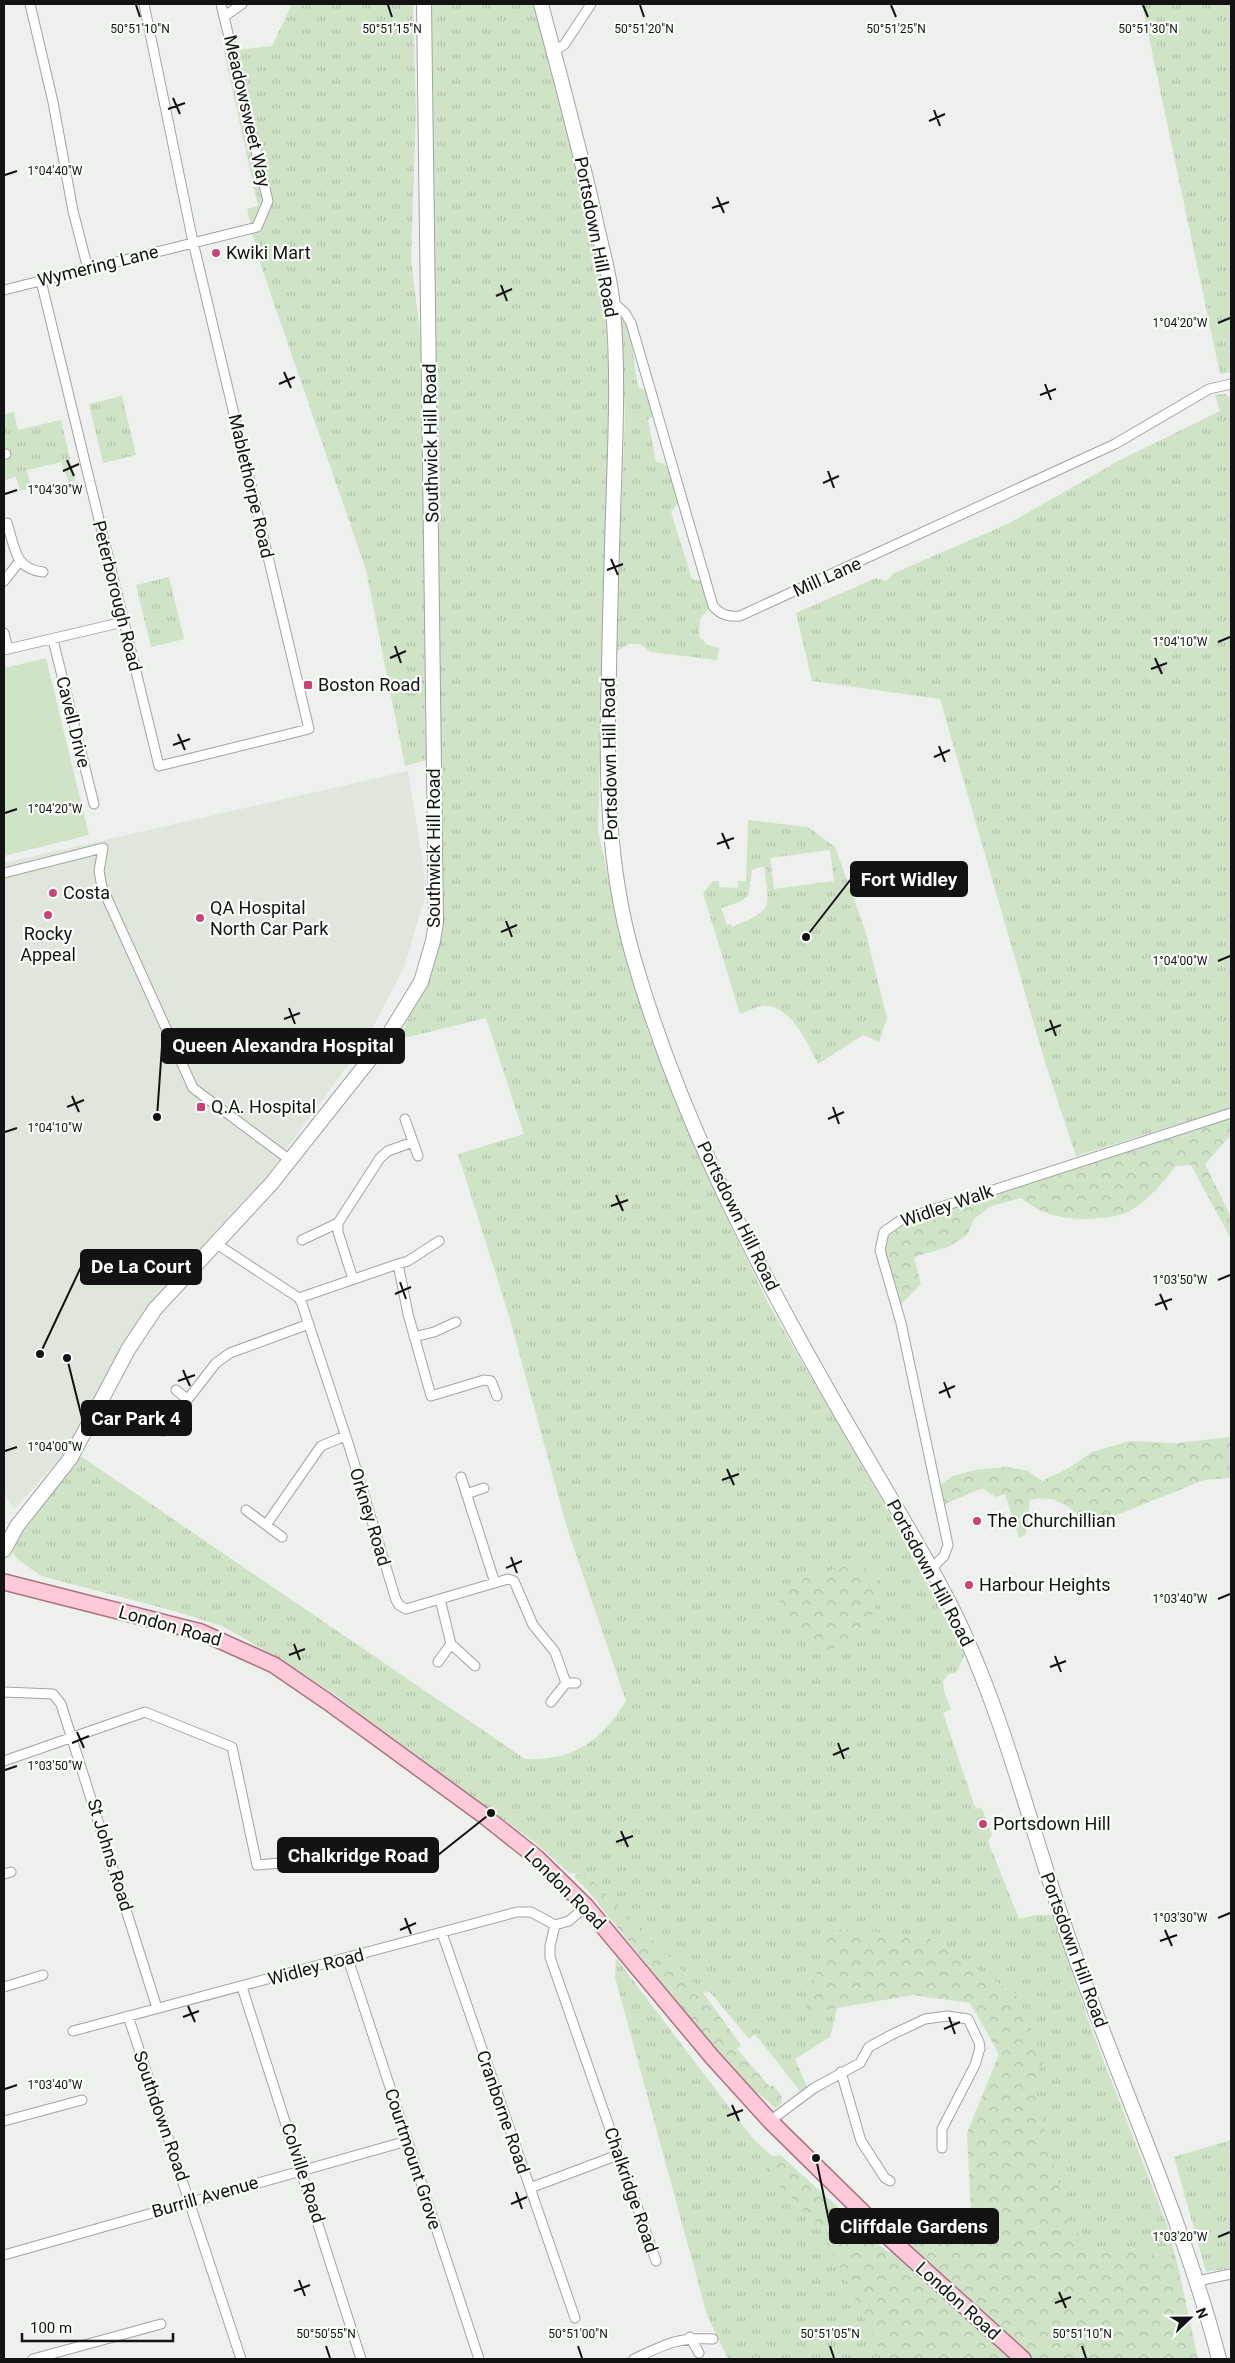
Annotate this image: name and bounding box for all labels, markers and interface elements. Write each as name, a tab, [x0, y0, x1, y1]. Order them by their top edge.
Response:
text: 50°51'10"N	[110, 22, 170, 36]
text: 50°51'15"N	[362, 22, 422, 36]
text: 50°51'20"N	[614, 22, 674, 36]
text: 50°51'25"N	[866, 22, 926, 36]
text: 50°51'30"N	[1118, 22, 1178, 36]
street label: Meadowsweet Way	[220, 33, 275, 189]
street label: Portsdown Hill Road	[571, 155, 622, 319]
text: 1°04'40"W	[28, 164, 83, 178]
street label: Wymering Lane	[35, 240, 160, 291]
place label: Kwiki Mart	[226, 242, 311, 263]
marker: Kwiki Mart	[210, 247, 222, 259]
text: 1°04'20"W	[1153, 316, 1208, 330]
street label: Southwick Hill Road	[419, 363, 442, 523]
street label: Mablethorpe Road	[225, 412, 278, 560]
text: 1°04'30"W	[28, 483, 83, 497]
street label: Peterborough Road	[89, 518, 146, 673]
street label: Mill Lane	[790, 552, 864, 601]
text: 1°04'10"W	[1153, 635, 1208, 649]
street label: Cavell Drive	[52, 674, 95, 770]
place label: Boston Road	[318, 674, 420, 695]
street label: Portsdown Hill Road	[598, 677, 621, 841]
marker: Boston Road	[302, 679, 314, 691]
street label: Southwick Hill Road	[423, 768, 444, 928]
text: 1°04'20"W	[28, 802, 83, 816]
callout: Fort Widley	[851, 862, 967, 896]
text: Fort Widley	[861, 868, 958, 891]
place label: Costa	[63, 882, 110, 903]
marker: Costa	[47, 887, 59, 899]
place label: QA Hospital North Car Park	[210, 897, 329, 939]
marker: Rocky Appeal	[42, 909, 54, 921]
marker: QA Hospital North Car Park	[194, 912, 206, 924]
place label: Rocky Appeal	[20, 923, 76, 965]
text: 1°04'00"W	[1153, 954, 1208, 968]
callout: Queen Alexandra Hospital	[162, 1029, 404, 1063]
text: Queen Alexandra Hospital	[172, 1034, 394, 1057]
place label: Q.A. Hospital	[211, 1096, 316, 1117]
marker: Q.A. Hospital	[195, 1101, 207, 1113]
text: 1°04'10"W	[28, 1121, 83, 1135]
street label: Portsdown Hill Road	[693, 1138, 784, 1294]
street label: Widley Walk	[898, 1180, 997, 1231]
callout: De La Court	[81, 1250, 201, 1284]
text: De La Court	[91, 1255, 192, 1278]
text: 1°03'50"W	[1153, 1273, 1208, 1287]
callout: Car Park 4	[82, 1401, 191, 1435]
text: Car Park 4	[91, 1407, 181, 1430]
text: 1°04'00"W	[28, 1440, 83, 1454]
street label: Orkney Road	[346, 1465, 395, 1568]
street label: Portsdown Hill Road	[883, 1496, 978, 1650]
place label: The Churchillian	[987, 1510, 1116, 1531]
marker: The Churchillian	[971, 1515, 983, 1527]
place label: Harbour Heights	[979, 1574, 1111, 1595]
marker: Harbour Heights	[963, 1579, 975, 1591]
text: 1°03'40"W	[1153, 1592, 1208, 1606]
street label: London Road	[116, 1601, 224, 1650]
text: 1°03'50"W	[28, 1759, 83, 1773]
street label: St Johns Road	[83, 1796, 137, 1913]
place label: Portsdown Hill	[993, 1813, 1111, 1834]
marker: Portsdown Hill	[977, 1818, 989, 1830]
callout: Chalkridge Road	[278, 1838, 438, 1872]
text: Chalkridge Road	[288, 1844, 428, 1867]
street label: London Road	[520, 1844, 610, 1934]
street label: Portsdown Hill Road	[1037, 1870, 1112, 2030]
text: 1°03'30"W	[1153, 1911, 1208, 1925]
street label: Widley Road	[266, 1944, 366, 1989]
street label: Cranborne Road	[473, 2047, 534, 2176]
street label: Southdown Road	[129, 2048, 194, 2184]
text: 1°03'40"W	[28, 2078, 83, 2092]
street label: Courtmount Grove	[381, 2086, 446, 2232]
street label: Colville Road	[277, 2120, 329, 2225]
street label: Chalkridge Road	[600, 2125, 663, 2255]
street label: Burrill Avenue	[149, 2171, 261, 2222]
callout: Cliffdale Gardens	[830, 2209, 998, 2243]
text: Cliffdale Gardens	[840, 2215, 988, 2238]
text: 1°03'20"W	[1153, 2230, 1208, 2244]
street label: London Road	[912, 2257, 1005, 2344]
north arrow	[1165, 2293, 1215, 2343]
text: N	[1193, 2306, 1211, 2321]
scale bar	[22, 2310, 174, 2342]
text: 100 m	[30, 2319, 72, 2337]
text: 50°50'55"N	[296, 2327, 356, 2341]
text: 50°51'00"N	[548, 2327, 608, 2341]
text: 50°51'05"N	[800, 2327, 860, 2341]
text: 50°51'10"N	[1052, 2327, 1112, 2341]

